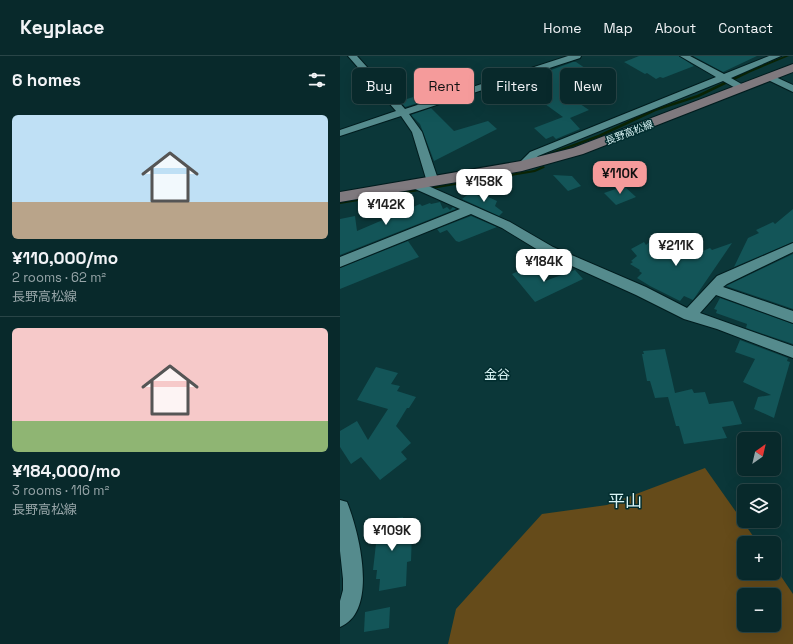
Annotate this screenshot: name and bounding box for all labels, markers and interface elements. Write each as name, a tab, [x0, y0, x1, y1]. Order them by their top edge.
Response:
text: Keyplace	[20, 15, 104, 40]
text: Home	[543, 19, 581, 37]
text: Map	[603, 19, 633, 37]
text: About	[655, 19, 696, 37]
text: Contact	[718, 19, 773, 37]
chip: Buy	[352, 68, 406, 104]
chip: Rent	[414, 68, 474, 104]
chip: Filters	[482, 68, 552, 104]
chip: New	[560, 68, 616, 104]
text: 6 homes	[12, 69, 81, 91]
icon: filters	[306, 69, 328, 91]
street label: 長野高松線	[604, 117, 655, 147]
icon: home	[134, 141, 206, 213]
pin: ¥110K	[592, 161, 648, 195]
text: ¥110K	[602, 165, 638, 182]
pin: ¥158K	[456, 169, 512, 203]
text: ¥158K	[465, 173, 503, 190]
pin: ¥142K	[358, 192, 414, 226]
text: ¥142K	[367, 196, 405, 213]
pin: ¥211K	[648, 233, 704, 267]
text: ¥211K	[658, 237, 694, 254]
text: ¥110,000/mo	[12, 247, 118, 269]
pin: ¥184K	[516, 249, 572, 283]
text: ¥184K	[525, 253, 563, 270]
text: 2 rooms · 62 m²	[12, 269, 106, 286]
text: 長野高松線	[12, 288, 77, 305]
icon: home	[134, 354, 206, 426]
district label: 金谷	[484, 366, 510, 383]
north arrow	[737, 432, 781, 476]
map controls	[737, 432, 781, 632]
text: ¥184,000/mo	[12, 460, 121, 482]
text: 3 rooms · 116 m²	[12, 482, 109, 499]
button: layers	[737, 484, 781, 528]
district label: 平山	[608, 490, 642, 512]
text: 長野高松線	[12, 501, 77, 518]
pin: ¥109K	[364, 518, 420, 552]
text: ¥109K	[373, 522, 411, 539]
button: +	[737, 536, 781, 580]
button: −	[737, 588, 781, 632]

